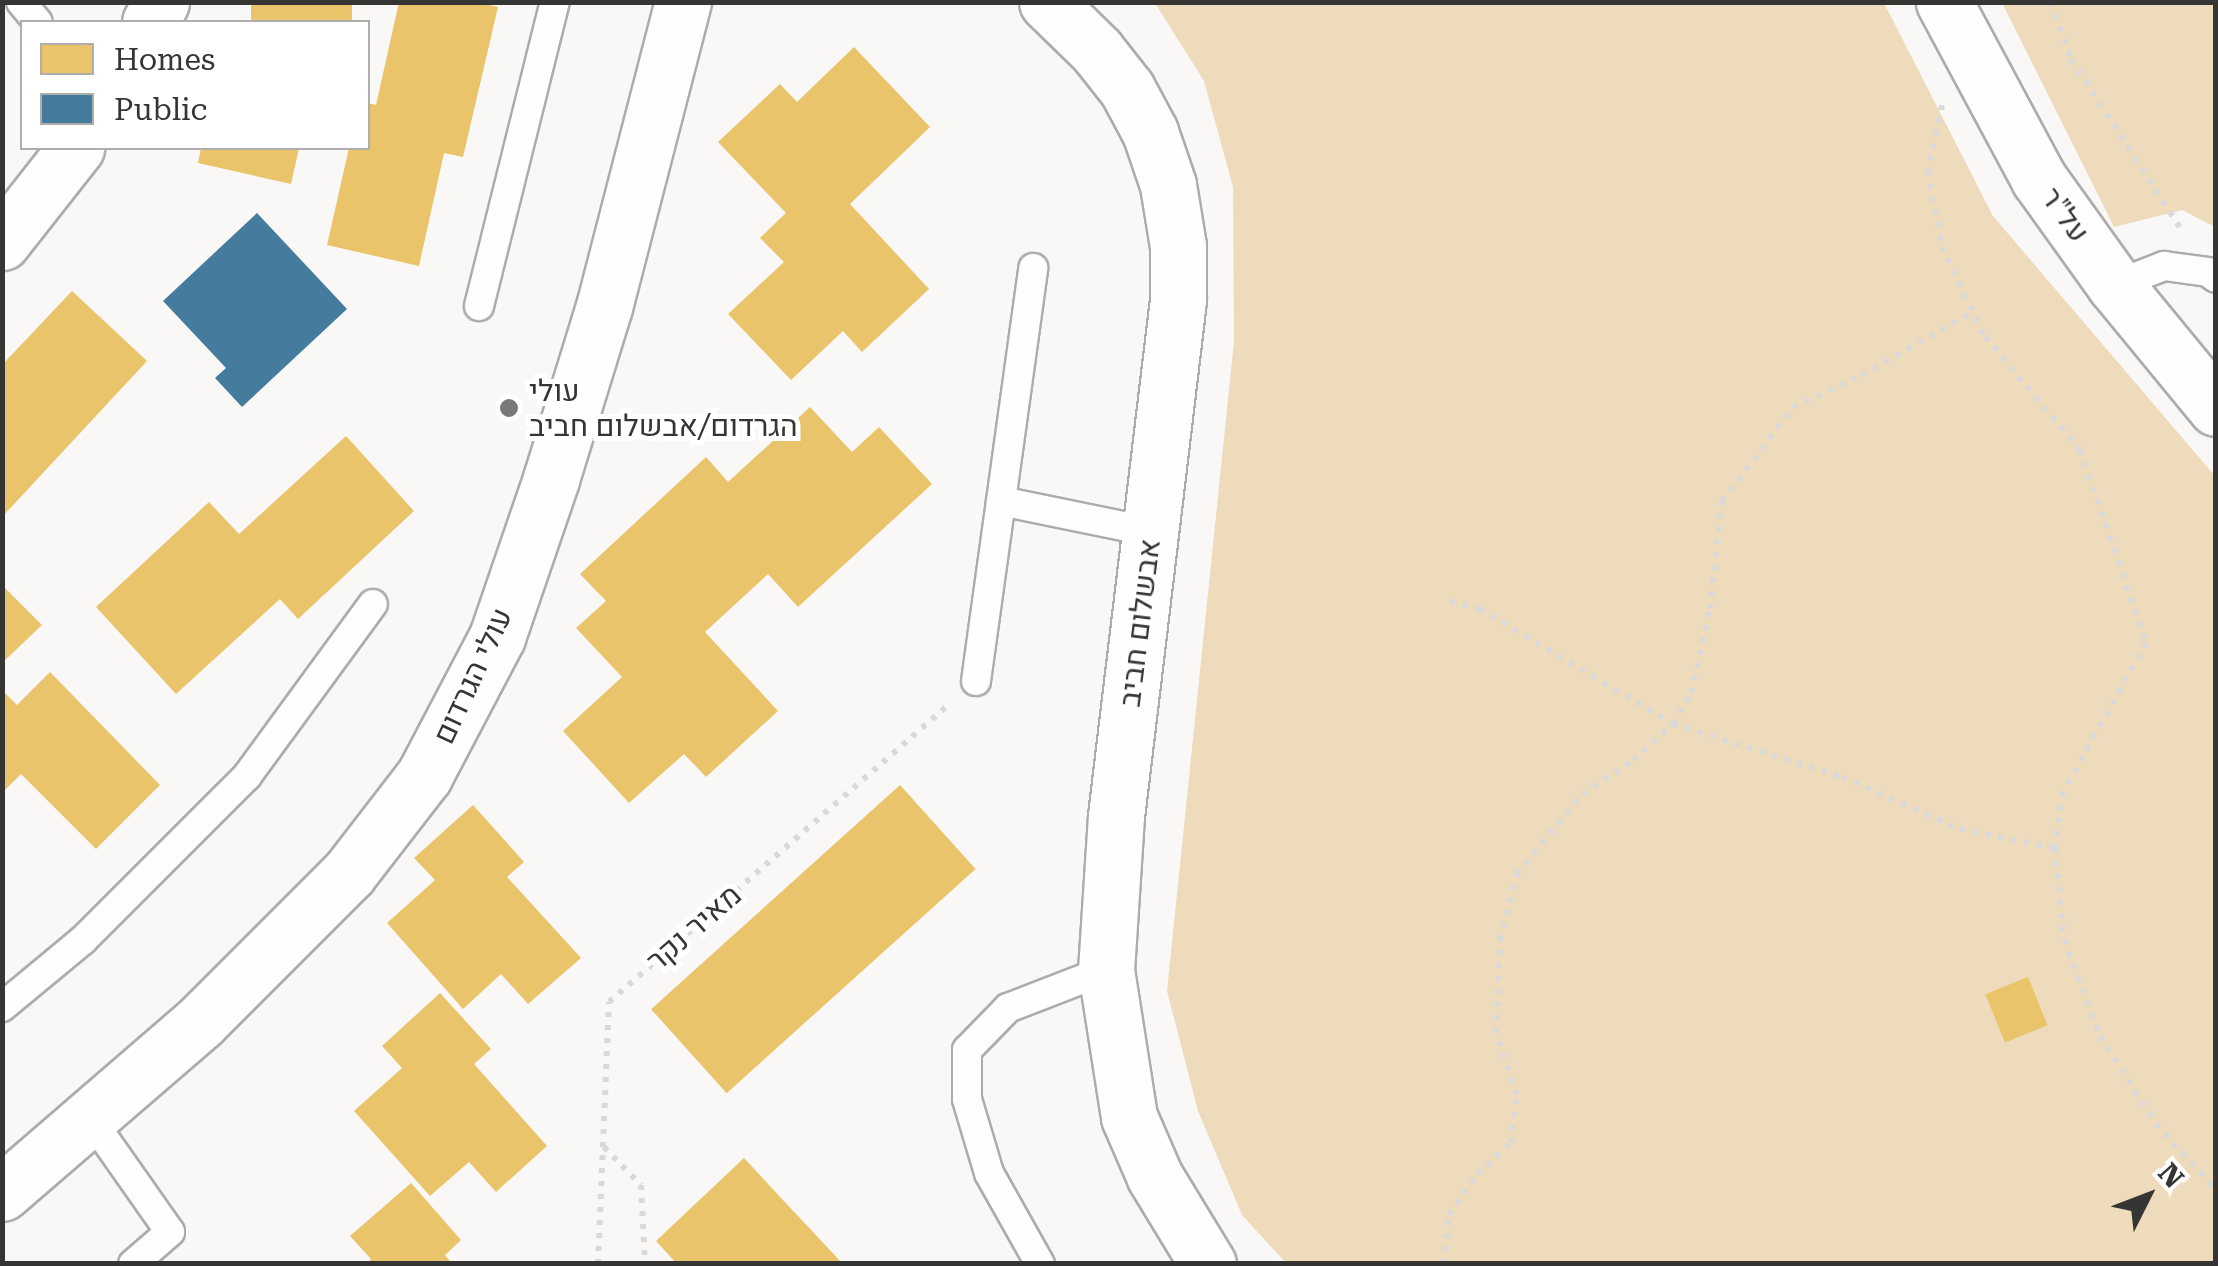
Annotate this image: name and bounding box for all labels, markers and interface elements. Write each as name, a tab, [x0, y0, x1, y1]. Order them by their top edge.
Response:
legend	[20, 20, 370, 150]
text: Homes	[114, 42, 215, 77]
text: Public	[114, 92, 207, 127]
street label: על"ר	[2033, 181, 2097, 249]
place label: עולי הגרדום/אבשלום חביב	[529, 373, 798, 444]
marker: עולי הגרדום/אבשלום חביב	[498, 397, 520, 419]
street label: אבשלום חביב	[1112, 537, 1168, 709]
street label: עולי הגרדום	[426, 602, 520, 750]
street label: מאיר נקר	[639, 877, 749, 979]
north arrow	[2098, 1146, 2198, 1246]
text: N	[2151, 1157, 2190, 1195]

